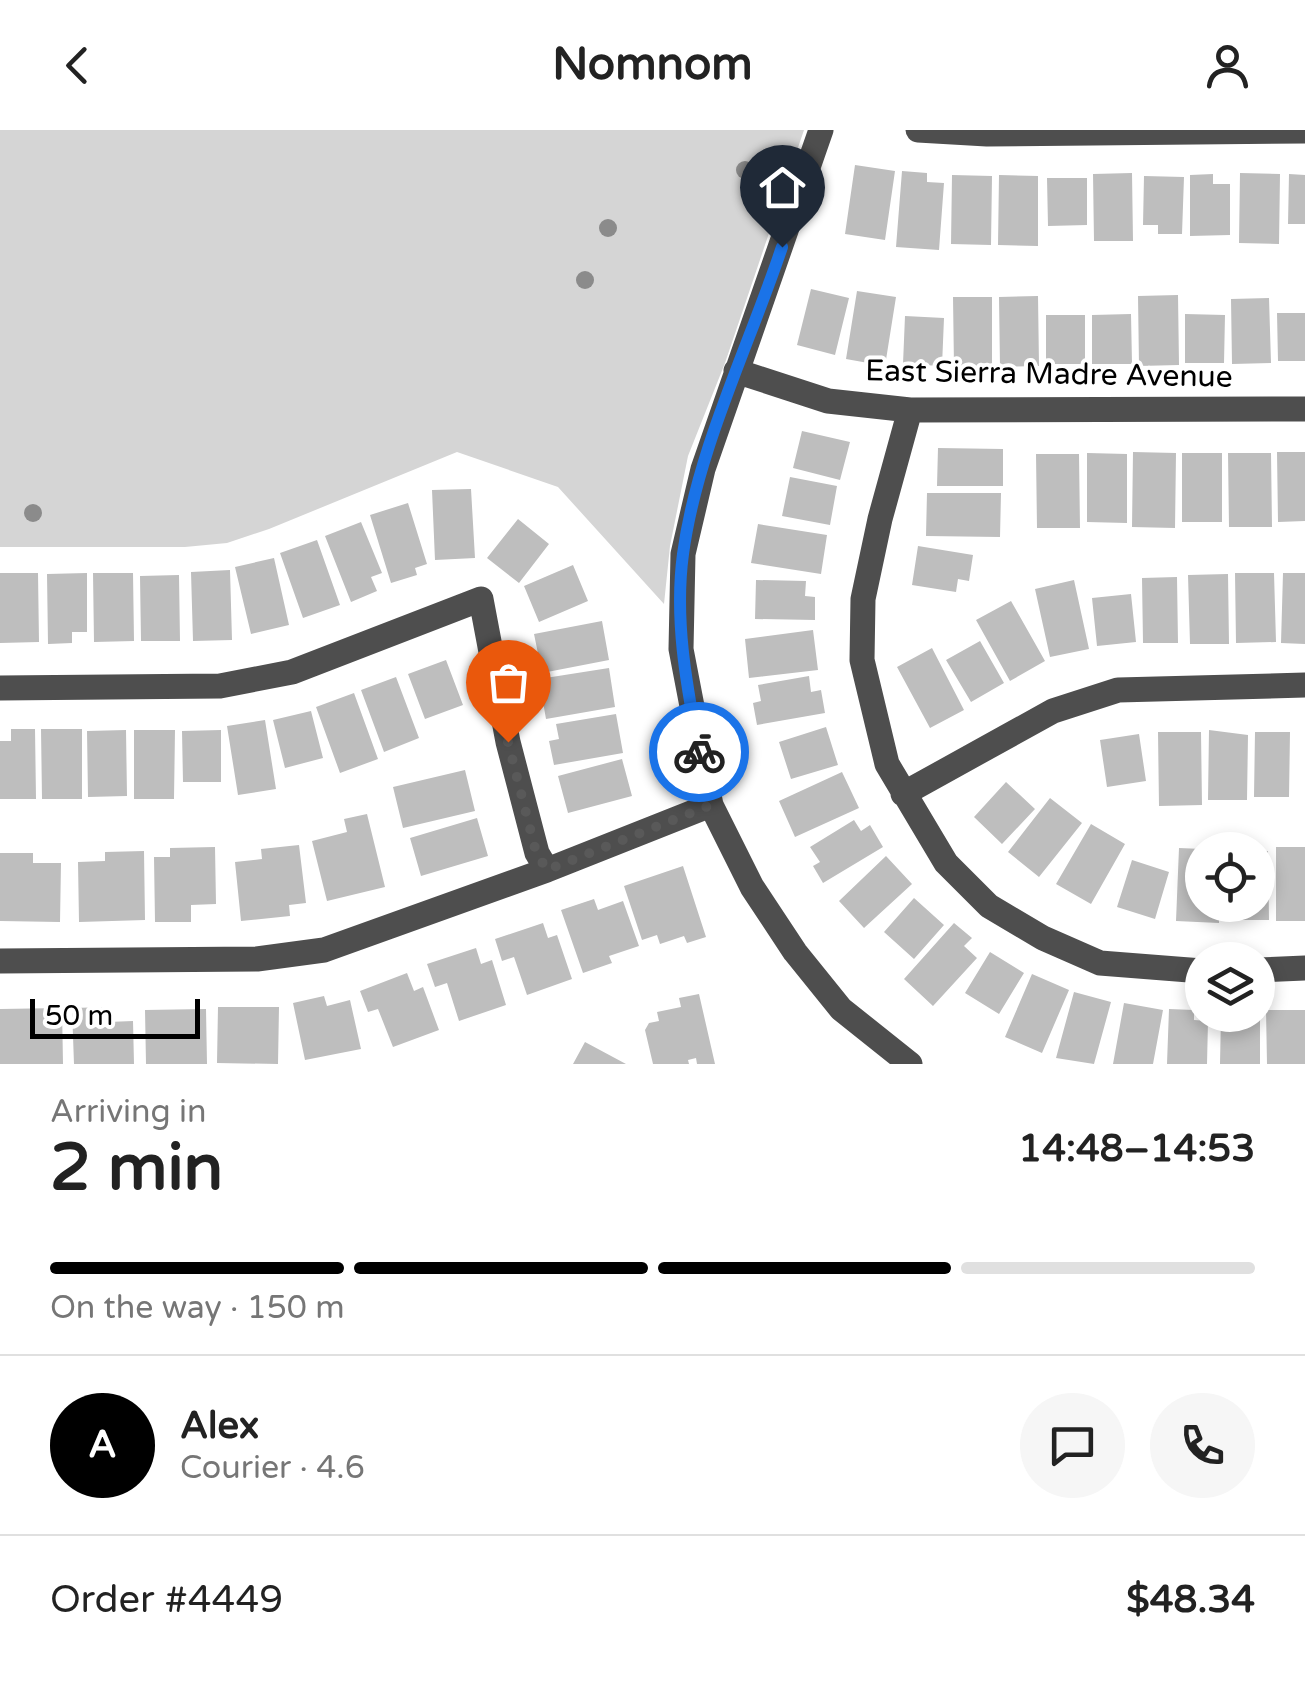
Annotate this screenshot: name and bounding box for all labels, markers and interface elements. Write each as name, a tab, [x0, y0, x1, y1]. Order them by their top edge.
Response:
icon: back	[50, 38, 105, 93]
text: Nomnom	[552, 38, 753, 92]
icon: person	[1200, 38, 1255, 93]
pin	[740, 145, 825, 248]
icon: home	[755, 160, 810, 215]
street label: East Sierra Madre Avenue	[865, 352, 1233, 396]
pin	[466, 640, 551, 743]
icon: bag	[481, 655, 536, 710]
courier	[649, 702, 749, 802]
icon: bike	[672, 725, 727, 780]
map controls	[1185, 832, 1275, 1032]
button: locate	[1185, 832, 1275, 922]
button: layers	[1185, 942, 1275, 1032]
scale bar	[30, 994, 200, 1038]
text: 50 m	[45, 999, 113, 1033]
text: Arriving in	[50, 1093, 207, 1131]
text: 14:48–14:53	[1018, 1126, 1255, 1172]
text: 2 min	[50, 1129, 223, 1208]
text: On the way · 150 m	[50, 1289, 345, 1327]
button: chat	[1020, 1393, 1125, 1498]
button: phone	[1150, 1393, 1255, 1498]
text: Alex	[180, 1403, 259, 1449]
text: A	[88, 1422, 117, 1468]
text: Courier · 4.6	[180, 1449, 365, 1487]
text: Order #4449	[50, 1577, 283, 1623]
text: $48.34	[1126, 1577, 1255, 1623]

